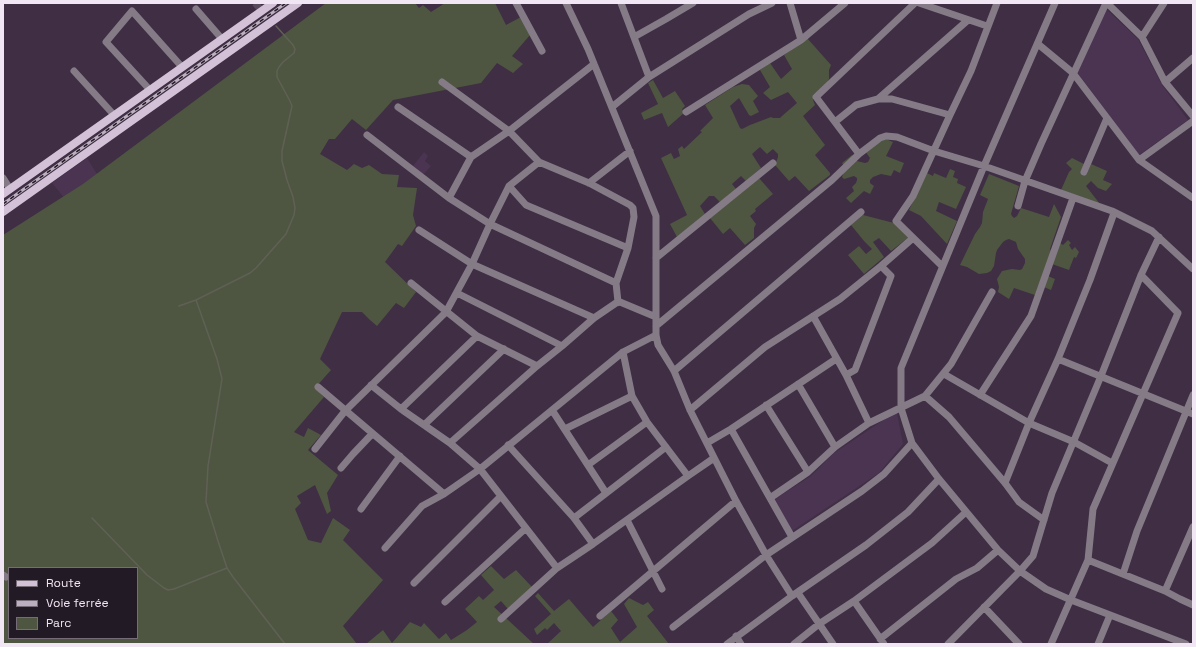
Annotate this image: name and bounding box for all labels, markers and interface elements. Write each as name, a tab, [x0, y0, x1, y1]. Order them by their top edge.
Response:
legend	[8, 567, 138, 639]
text: Route	[46, 575, 81, 591]
text: Voie ferrée	[46, 595, 109, 611]
text: Parc	[46, 615, 71, 631]

